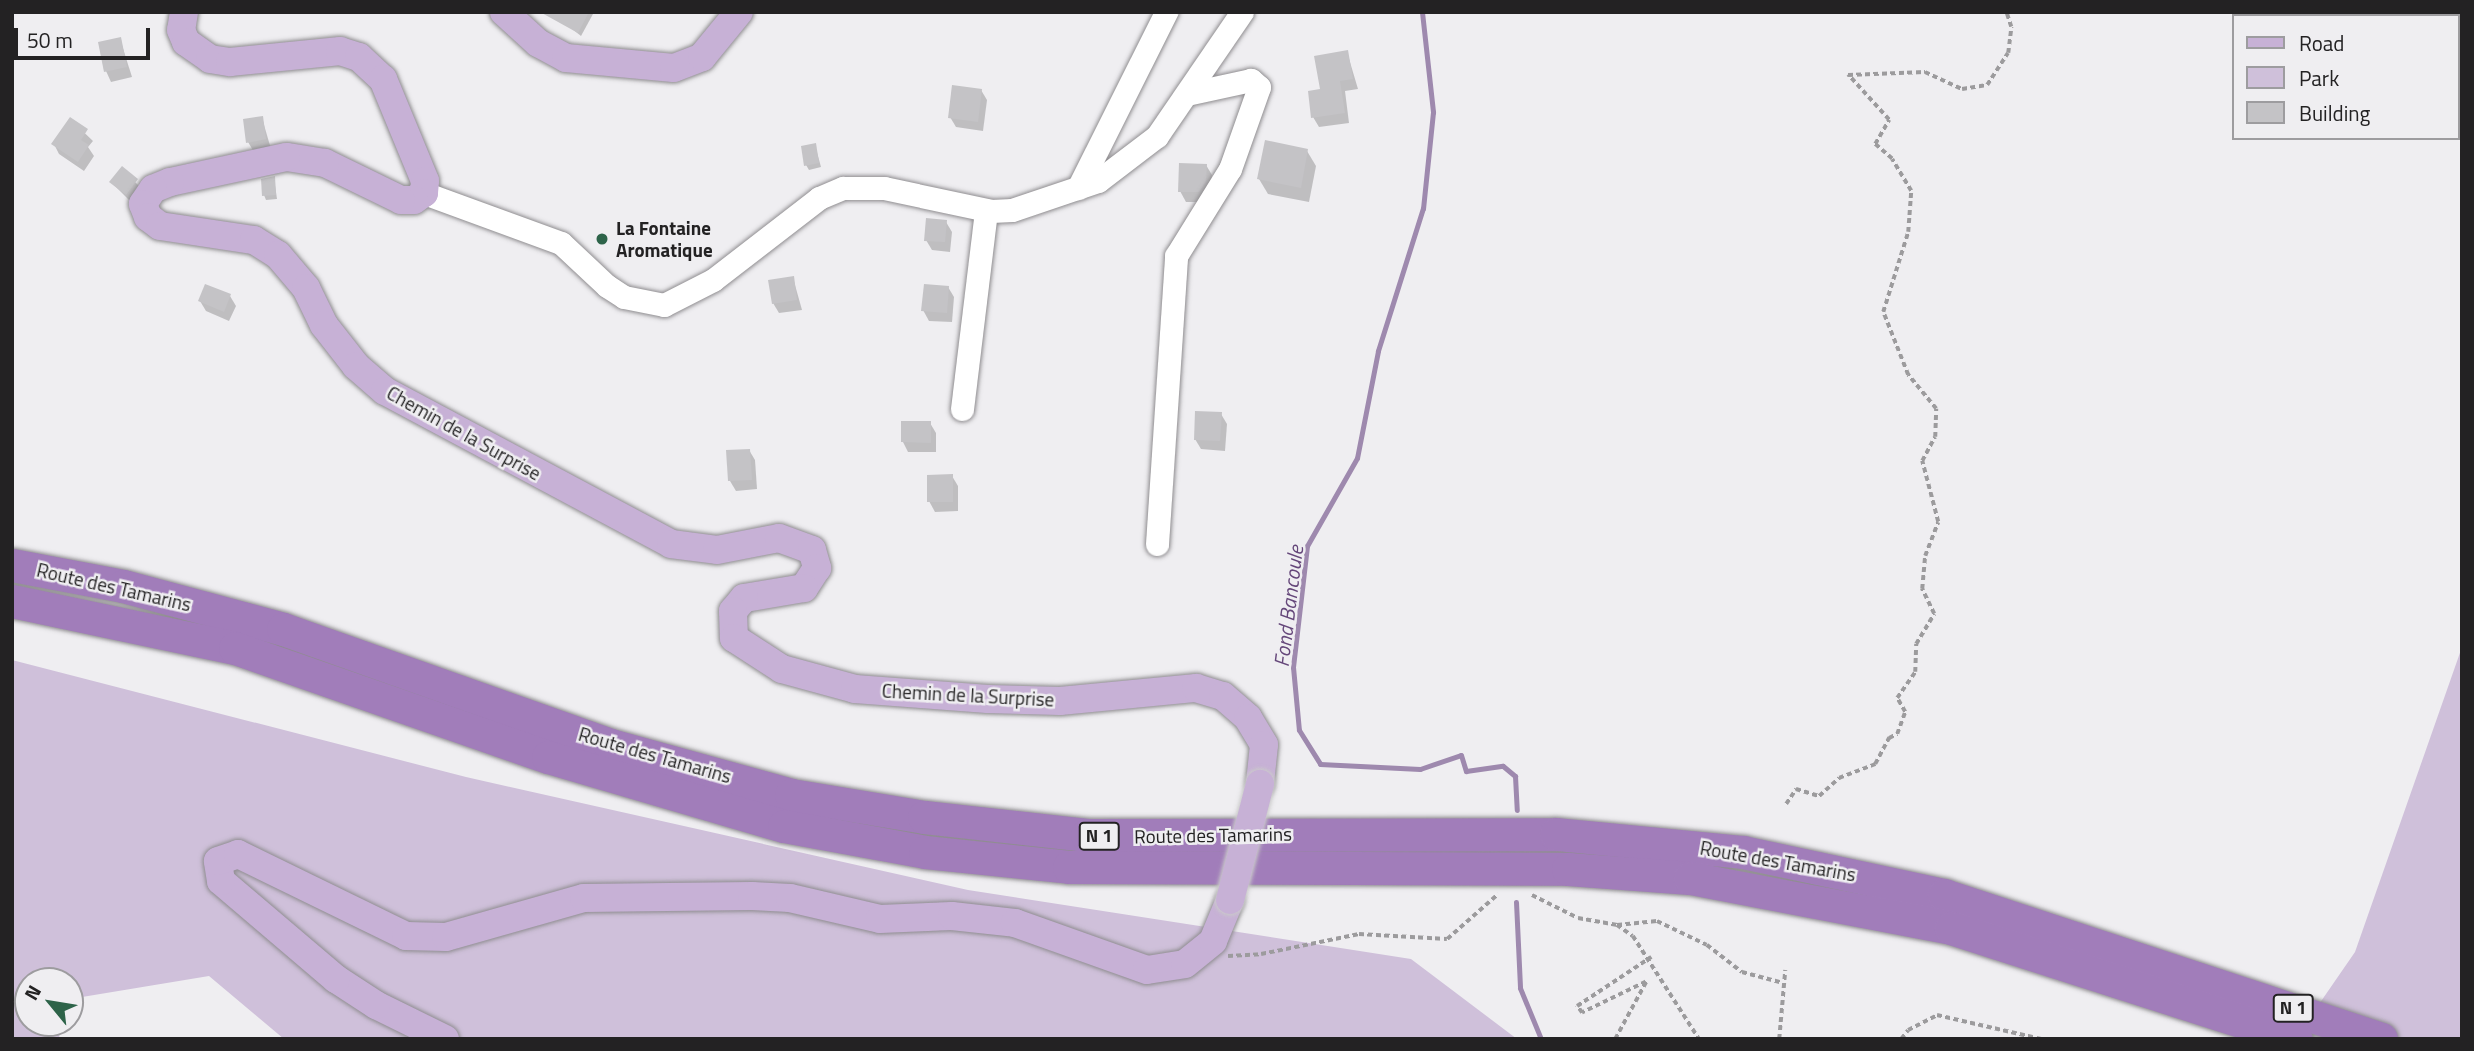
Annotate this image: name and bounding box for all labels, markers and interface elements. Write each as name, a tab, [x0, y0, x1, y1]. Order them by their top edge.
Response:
scale bar	[18, 14, 154, 58]
legend	[2232, 14, 2460, 140]
text: 50 m	[27, 24, 73, 56]
text: Road	[2299, 27, 2344, 59]
text: Park	[2299, 62, 2339, 94]
text: Building	[2299, 97, 2370, 129]
place label: La Fontaine Aromatique	[616, 217, 713, 261]
marker: La Fontaine Aromatique	[594, 231, 610, 247]
street label: Chemin de la Surprise	[383, 381, 545, 485]
water label: Fond Bancoule	[1268, 544, 1308, 668]
street label: Route des Tamarins	[35, 558, 193, 616]
street label: Chemin de la Surprise	[881, 679, 1055, 711]
street label: Route des Tamarins	[576, 722, 734, 788]
road number: N 1	[1078, 822, 1120, 850]
street label: Route des Tamarins	[1134, 822, 1292, 848]
street label: Route des Tamarins	[1698, 836, 1858, 886]
north arrow	[14, 967, 84, 1037]
text: N	[16, 979, 48, 1005]
road number: N 1	[2272, 993, 2314, 1023]

